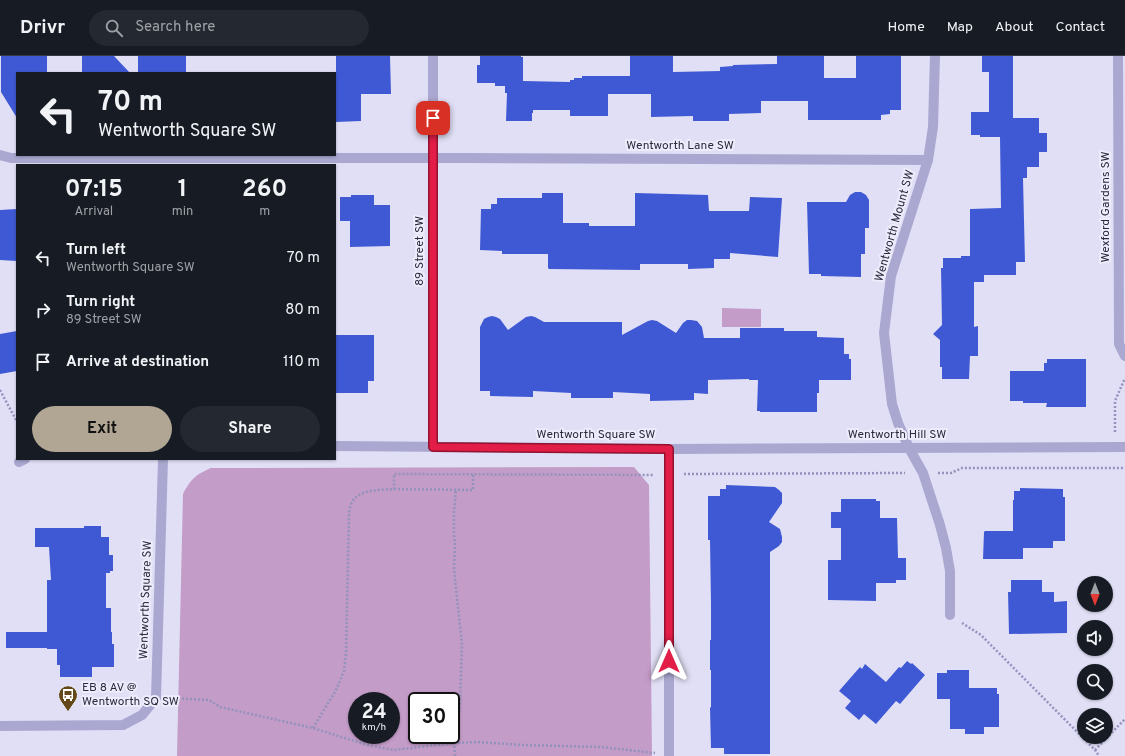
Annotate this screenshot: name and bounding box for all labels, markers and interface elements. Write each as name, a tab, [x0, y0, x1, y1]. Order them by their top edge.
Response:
search box	[89, 10, 369, 46]
text: Drivr	[20, 16, 65, 40]
icon: search	[103, 17, 125, 39]
text: Search here	[135, 18, 215, 37]
text: Home	[888, 19, 925, 36]
text: Map	[947, 19, 973, 36]
text: About	[995, 19, 1034, 36]
text: Contact	[1056, 19, 1105, 36]
text: 70 m	[98, 85, 163, 121]
icon: left	[32, 88, 84, 140]
pin	[416, 101, 450, 135]
icon: arrive	[422, 107, 444, 129]
text: Wentworth Square SW	[98, 120, 276, 143]
street label: Wentworth Lane SW	[626, 138, 734, 154]
street label: Wexford Gardens SW	[1098, 152, 1114, 262]
street label: Wentworth Mount SW	[871, 168, 919, 284]
text: 07:15	[65, 175, 123, 205]
text: 1	[178, 175, 187, 205]
text: 260	[242, 175, 287, 205]
text: Arrival	[74, 204, 113, 220]
text: min	[172, 204, 193, 220]
text: m	[259, 204, 270, 220]
street label: 89 Street SW	[412, 216, 428, 286]
text: Turn left	[66, 241, 126, 260]
icon: left	[32, 247, 54, 269]
text: 70 m	[287, 249, 320, 268]
text: Wentworth Square SW	[66, 260, 195, 276]
text: Turn right	[66, 293, 135, 312]
icon: right	[32, 299, 54, 321]
text: 80 m	[285, 301, 320, 320]
text: 89 Street SW	[66, 312, 142, 328]
icon: arrive	[32, 351, 54, 373]
text: Arrive at destination	[66, 353, 209, 372]
text: 110 m	[283, 353, 320, 372]
button: Exit	[32, 406, 172, 452]
button: Share	[180, 406, 320, 452]
street label: Wentworth Square SW	[537, 427, 655, 443]
street label: Wentworth Hill SW	[848, 427, 946, 443]
street label: Wentworth Square SW	[136, 540, 156, 660]
north arrow	[1077, 576, 1113, 612]
map controls	[1077, 576, 1113, 744]
button: sound	[1077, 620, 1113, 656]
position arrow	[648, 640, 690, 682]
button: search	[1077, 664, 1113, 700]
place label: EB 8 AV @ Wentworth SQ SW	[82, 680, 179, 710]
bus stop icon: EB 8 AV @ Wentworth SQ SW	[57, 684, 79, 712]
speed limit sign: 30	[408, 692, 460, 744]
text: 24	[361, 700, 387, 726]
button: layers	[1077, 708, 1113, 744]
text: km/h	[362, 721, 386, 734]

